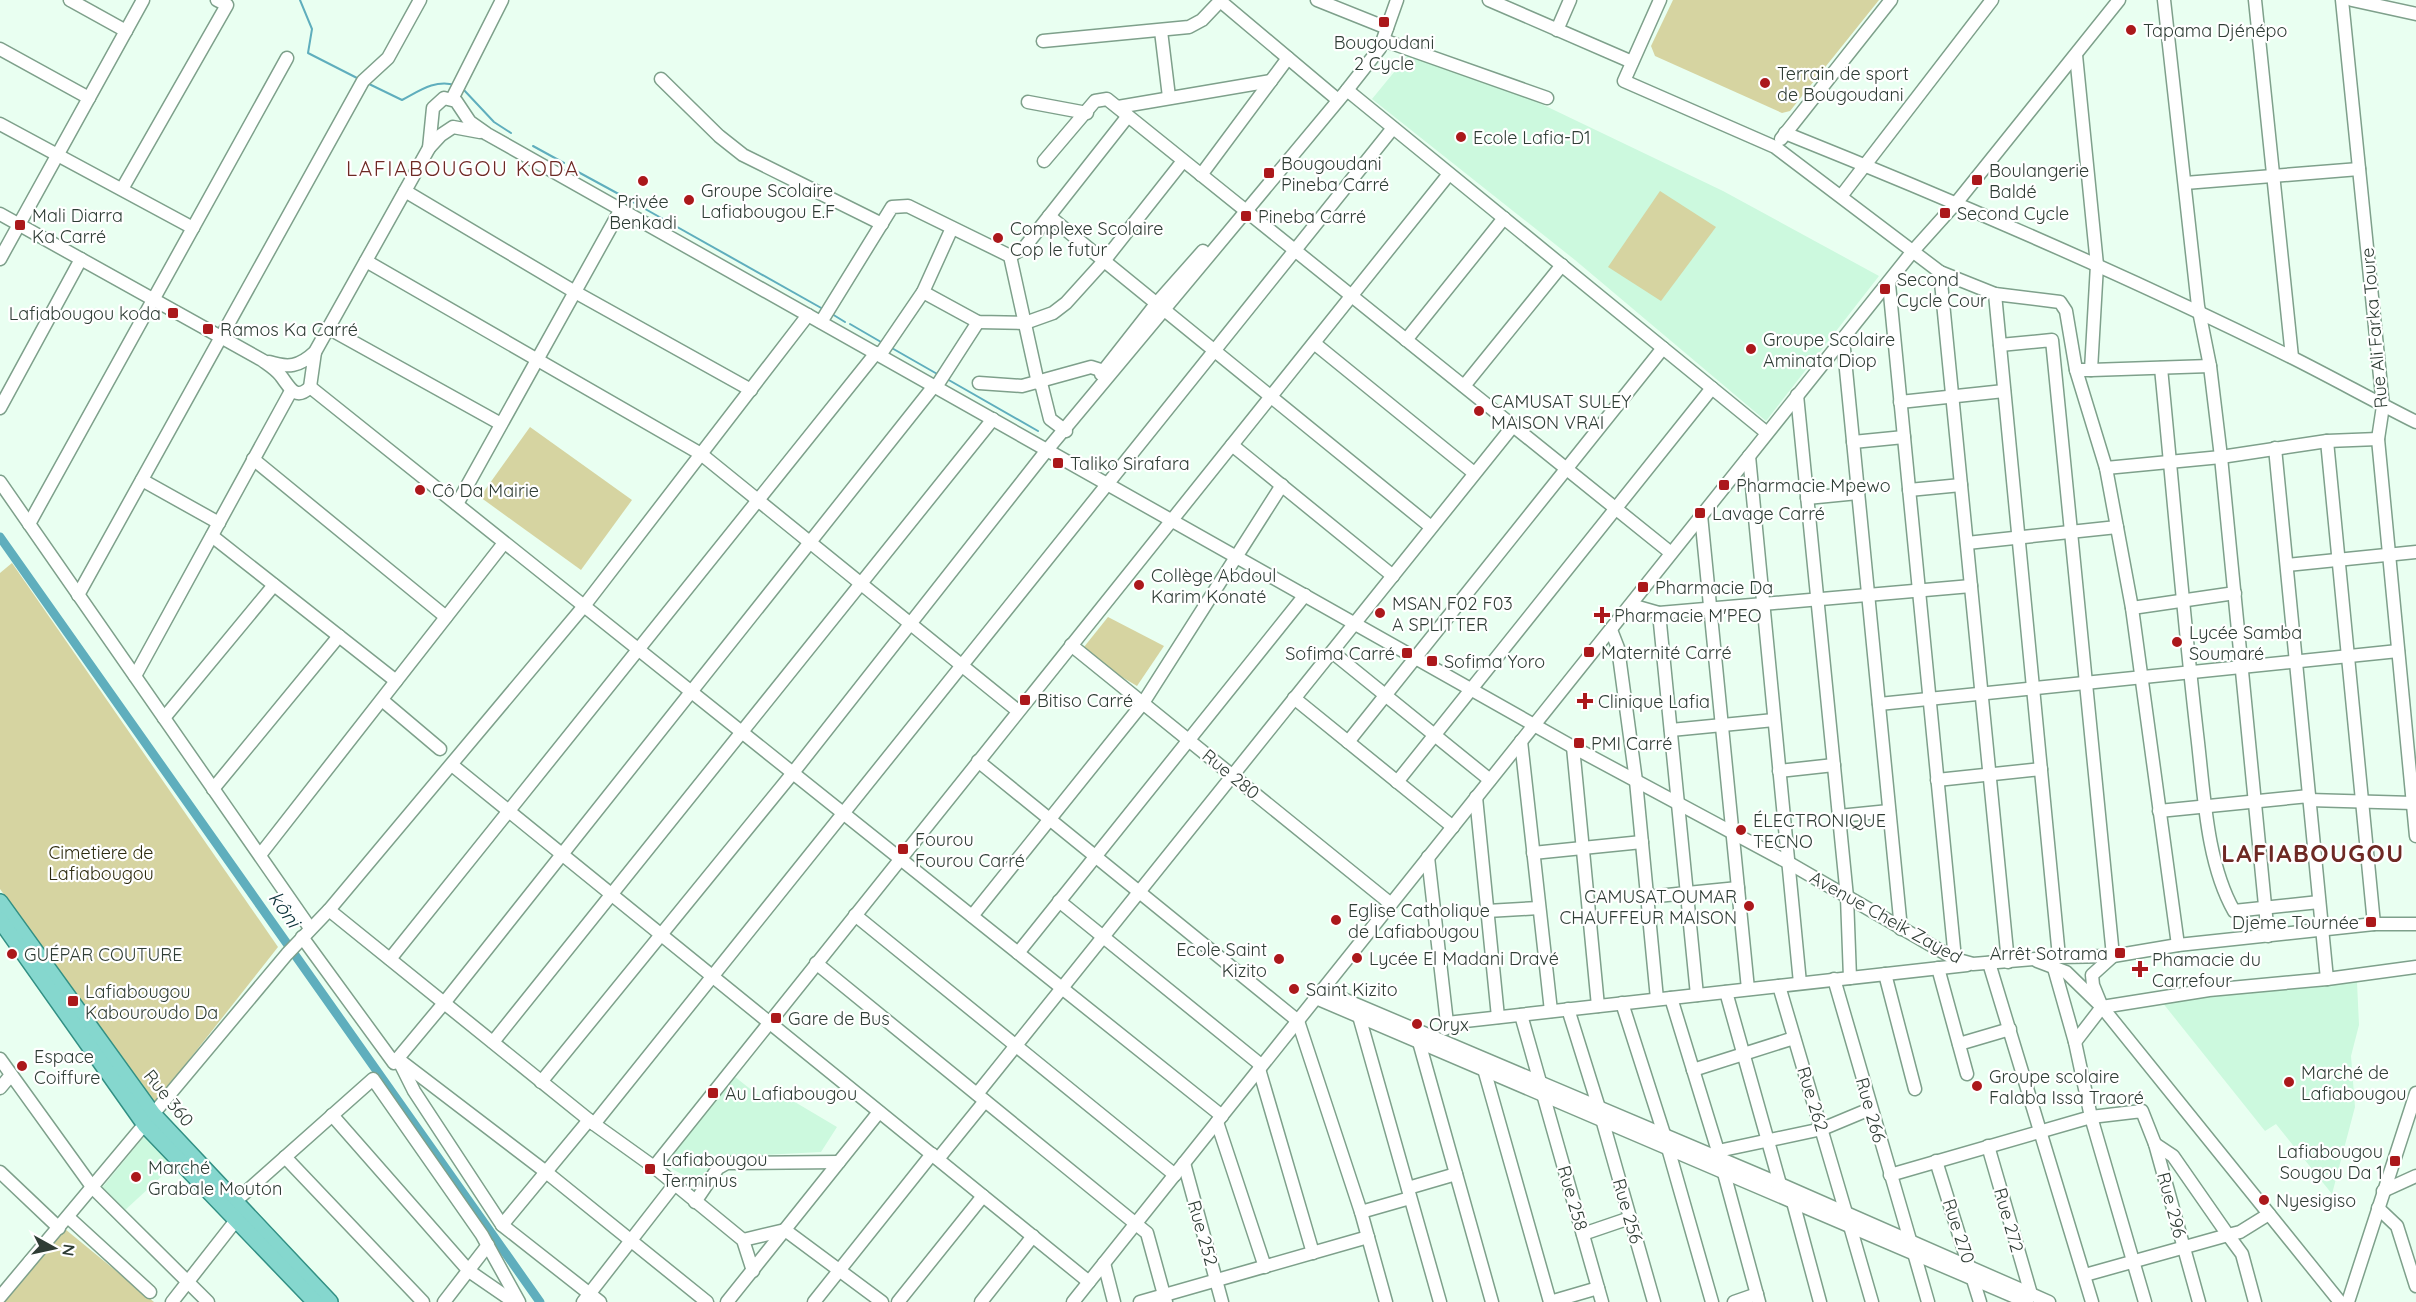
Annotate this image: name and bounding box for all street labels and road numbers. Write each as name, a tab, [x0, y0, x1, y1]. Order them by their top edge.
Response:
street label: Rue Ali Farka Toure	[2356, 247, 2392, 409]
street label: Rue 280	[1197, 744, 1265, 804]
street label: Avenue Cheik Zayed	[1806, 866, 1966, 968]
street label: Rue 262	[1792, 1064, 1834, 1134]
street label: Rue 360	[139, 1065, 199, 1131]
street label: Rue 266	[1851, 1075, 1891, 1145]
street label: Rue 258	[1553, 1163, 1593, 1233]
street label: Rue 296	[2152, 1170, 2192, 1241]
street label: Rue 256	[1608, 1176, 1648, 1247]
street label: Rue 272	[1989, 1185, 2029, 1255]
street label: Rue 270	[1938, 1196, 1980, 1266]
street label: Rue 252	[1183, 1198, 1223, 1268]

